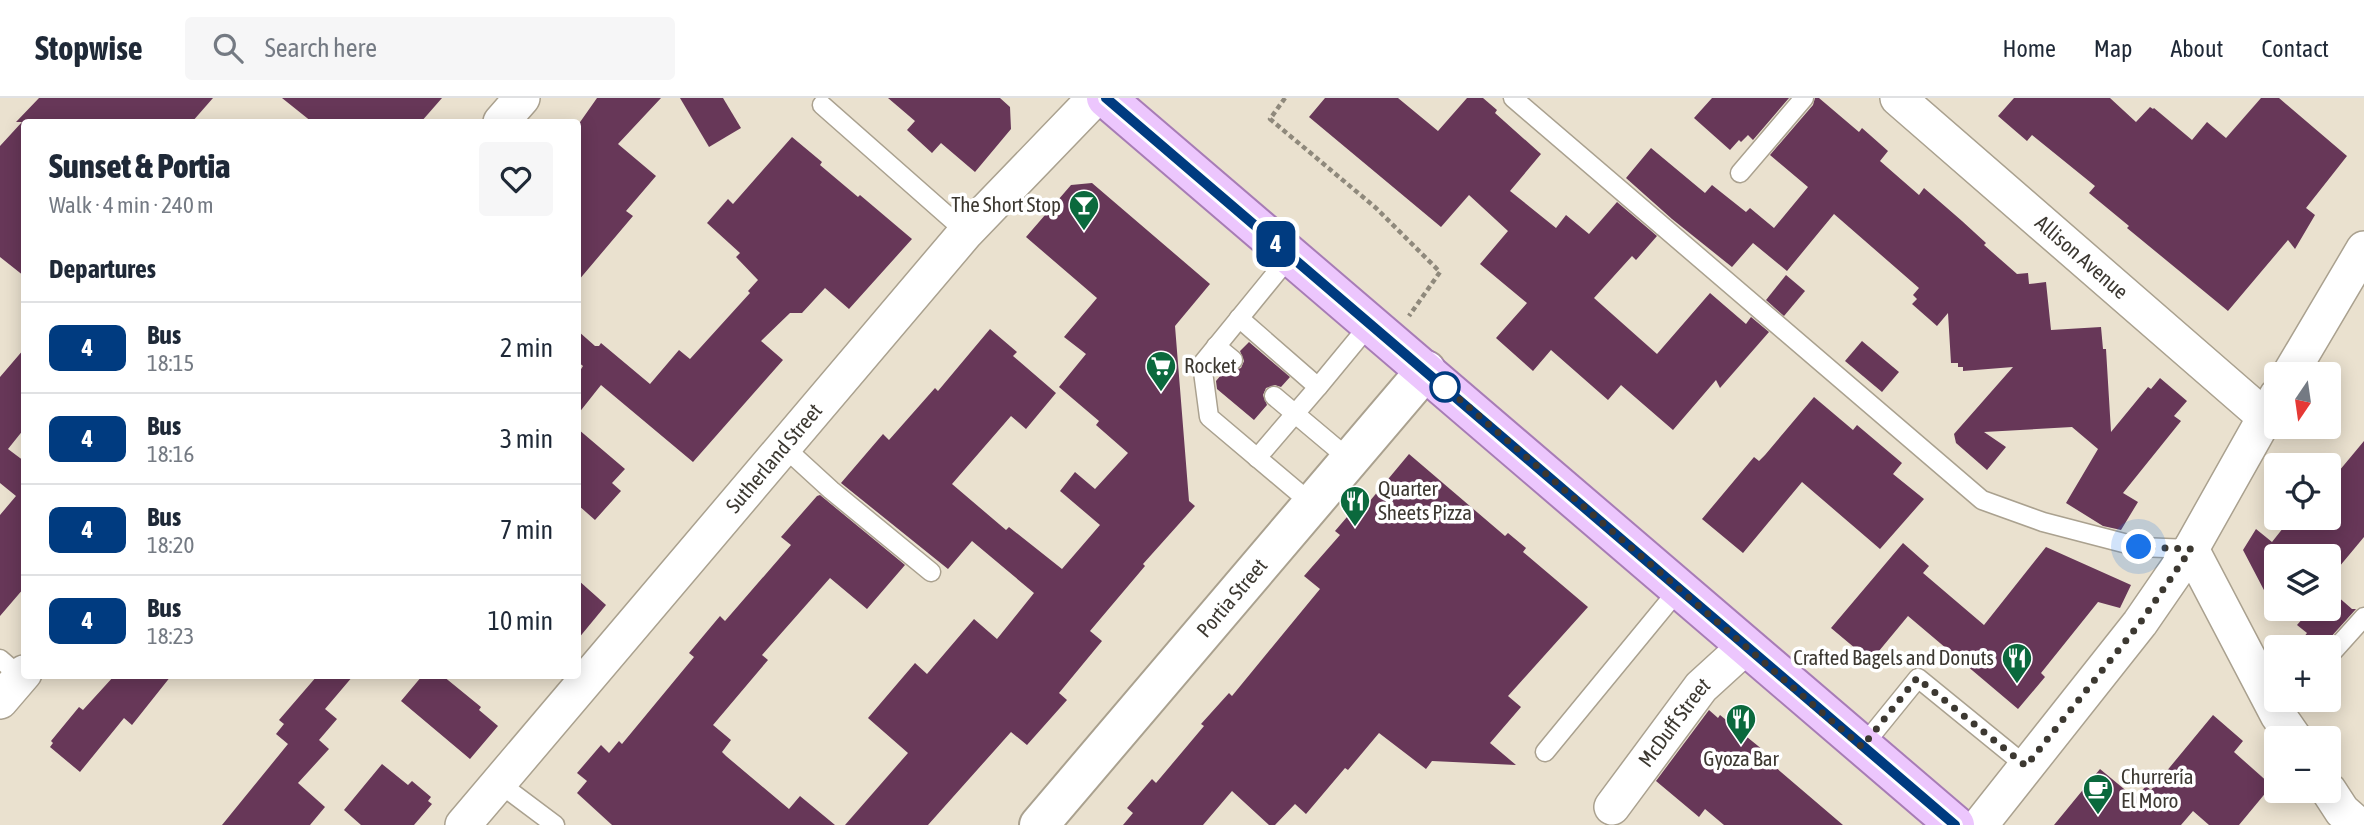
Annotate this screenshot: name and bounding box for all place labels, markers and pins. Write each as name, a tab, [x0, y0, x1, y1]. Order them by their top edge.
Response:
bar icon: The Short Stop	[1067, 188, 1101, 232]
place label: The Short Stop	[951, 192, 1061, 216]
supermarket icon: Rocket	[1144, 349, 1178, 393]
place label: Rocket	[1184, 353, 1237, 377]
unlabelled marker	[1430, 372, 1460, 402]
place label: Quarter Sheets Pizza	[1378, 476, 1472, 524]
restaurant icon: Quarter Sheets Pizza	[1338, 484, 1372, 528]
restaurant icon: Crafted Bagels and Donuts	[2000, 641, 2034, 685]
place label: Crafted Bagels and Donuts	[1793, 645, 1994, 669]
restaurant icon: Gyoza Bar	[1724, 702, 1758, 746]
place label: Gyoza Bar	[1703, 746, 1779, 770]
place label: Churrería El Moro	[2121, 764, 2194, 812]
cafe icon: Churrería El Moro	[2081, 772, 2115, 816]

